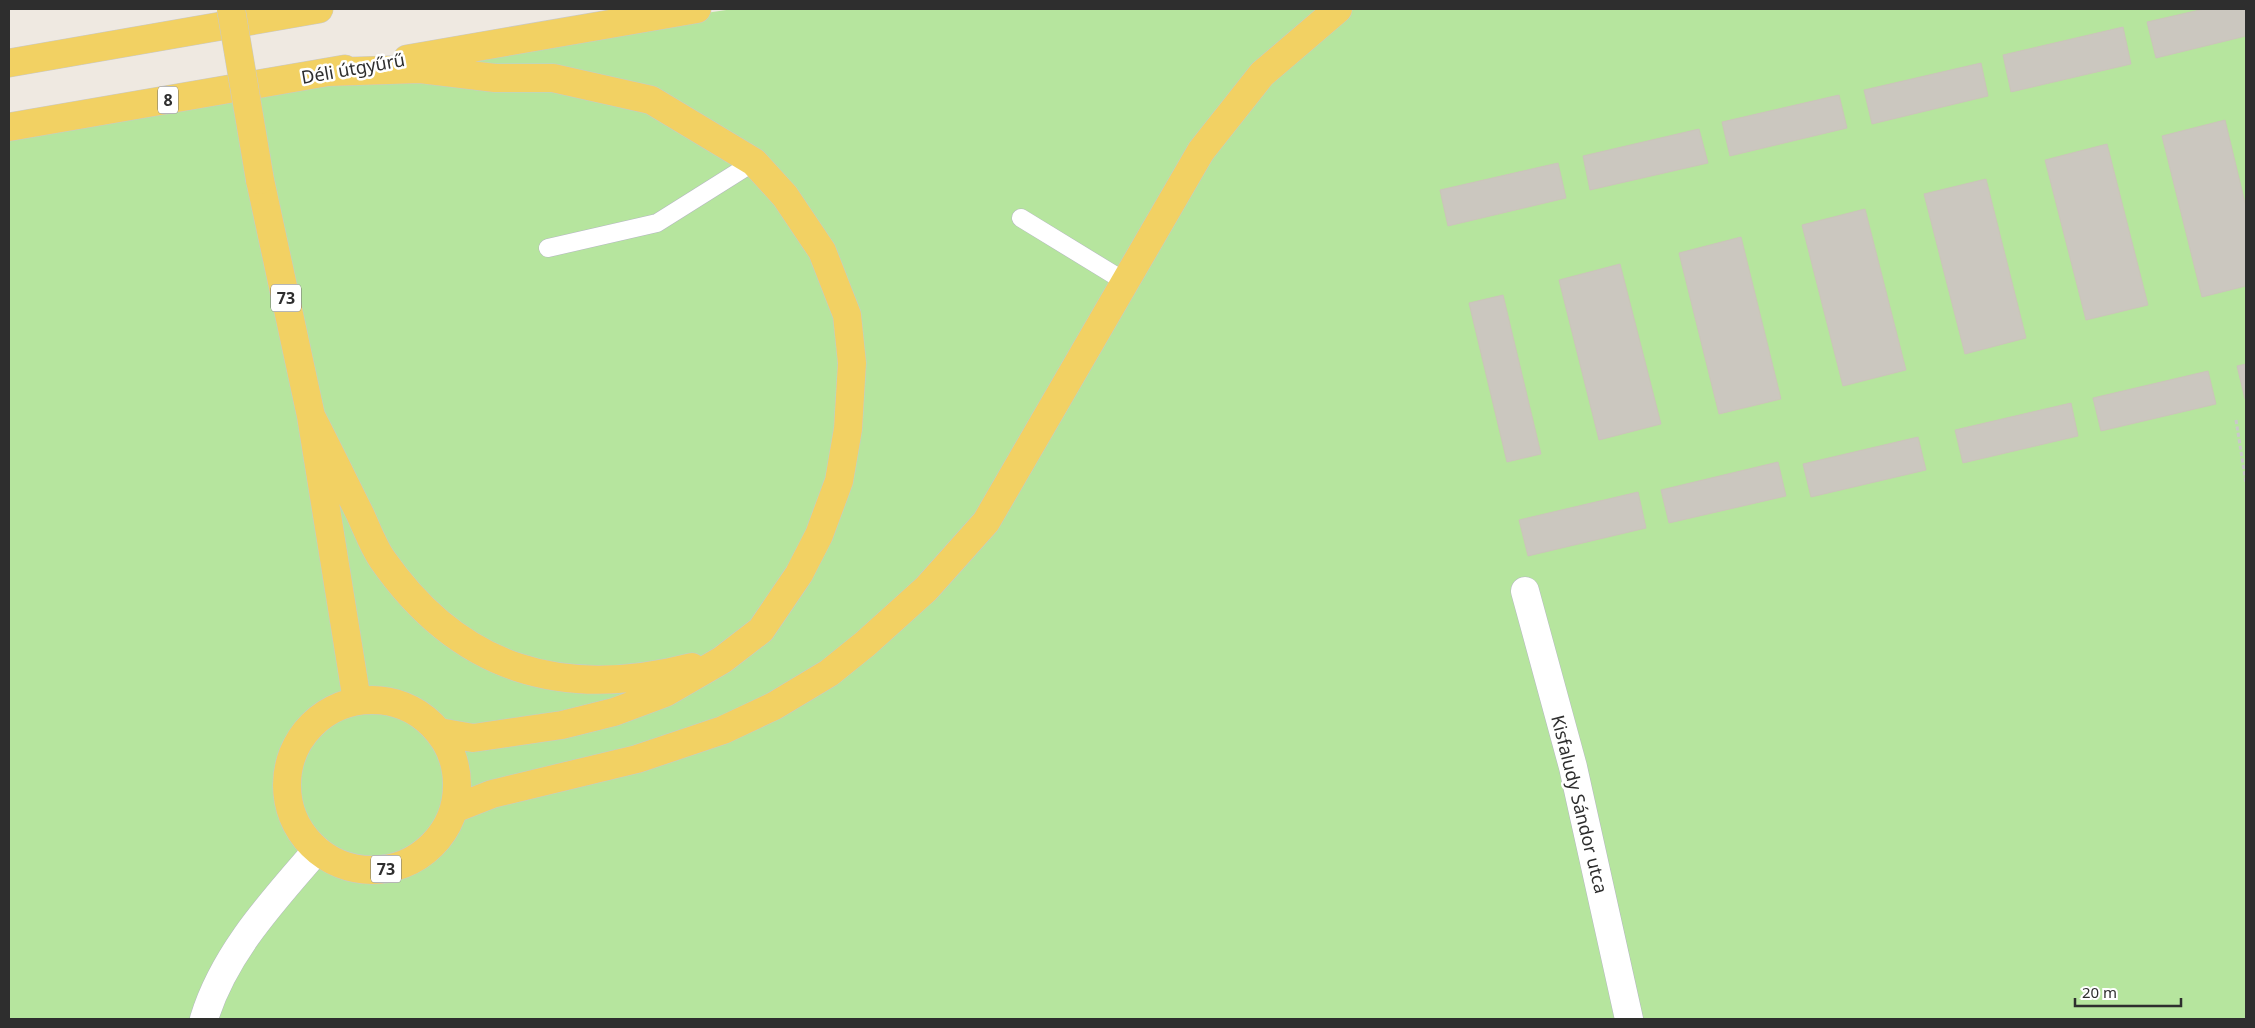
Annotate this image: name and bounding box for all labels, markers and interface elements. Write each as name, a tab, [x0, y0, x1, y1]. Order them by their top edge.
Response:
street label: Déli útgyűrű	[299, 47, 407, 89]
road number: 8	[158, 86, 178, 114]
road number: 73	[271, 284, 301, 312]
street label: Kisfaludy Sándor utca	[1546, 712, 1614, 896]
road number: 73	[371, 856, 401, 882]
scale bar	[2075, 976, 2181, 1008]
text: 20 m	[2082, 982, 2117, 1002]

